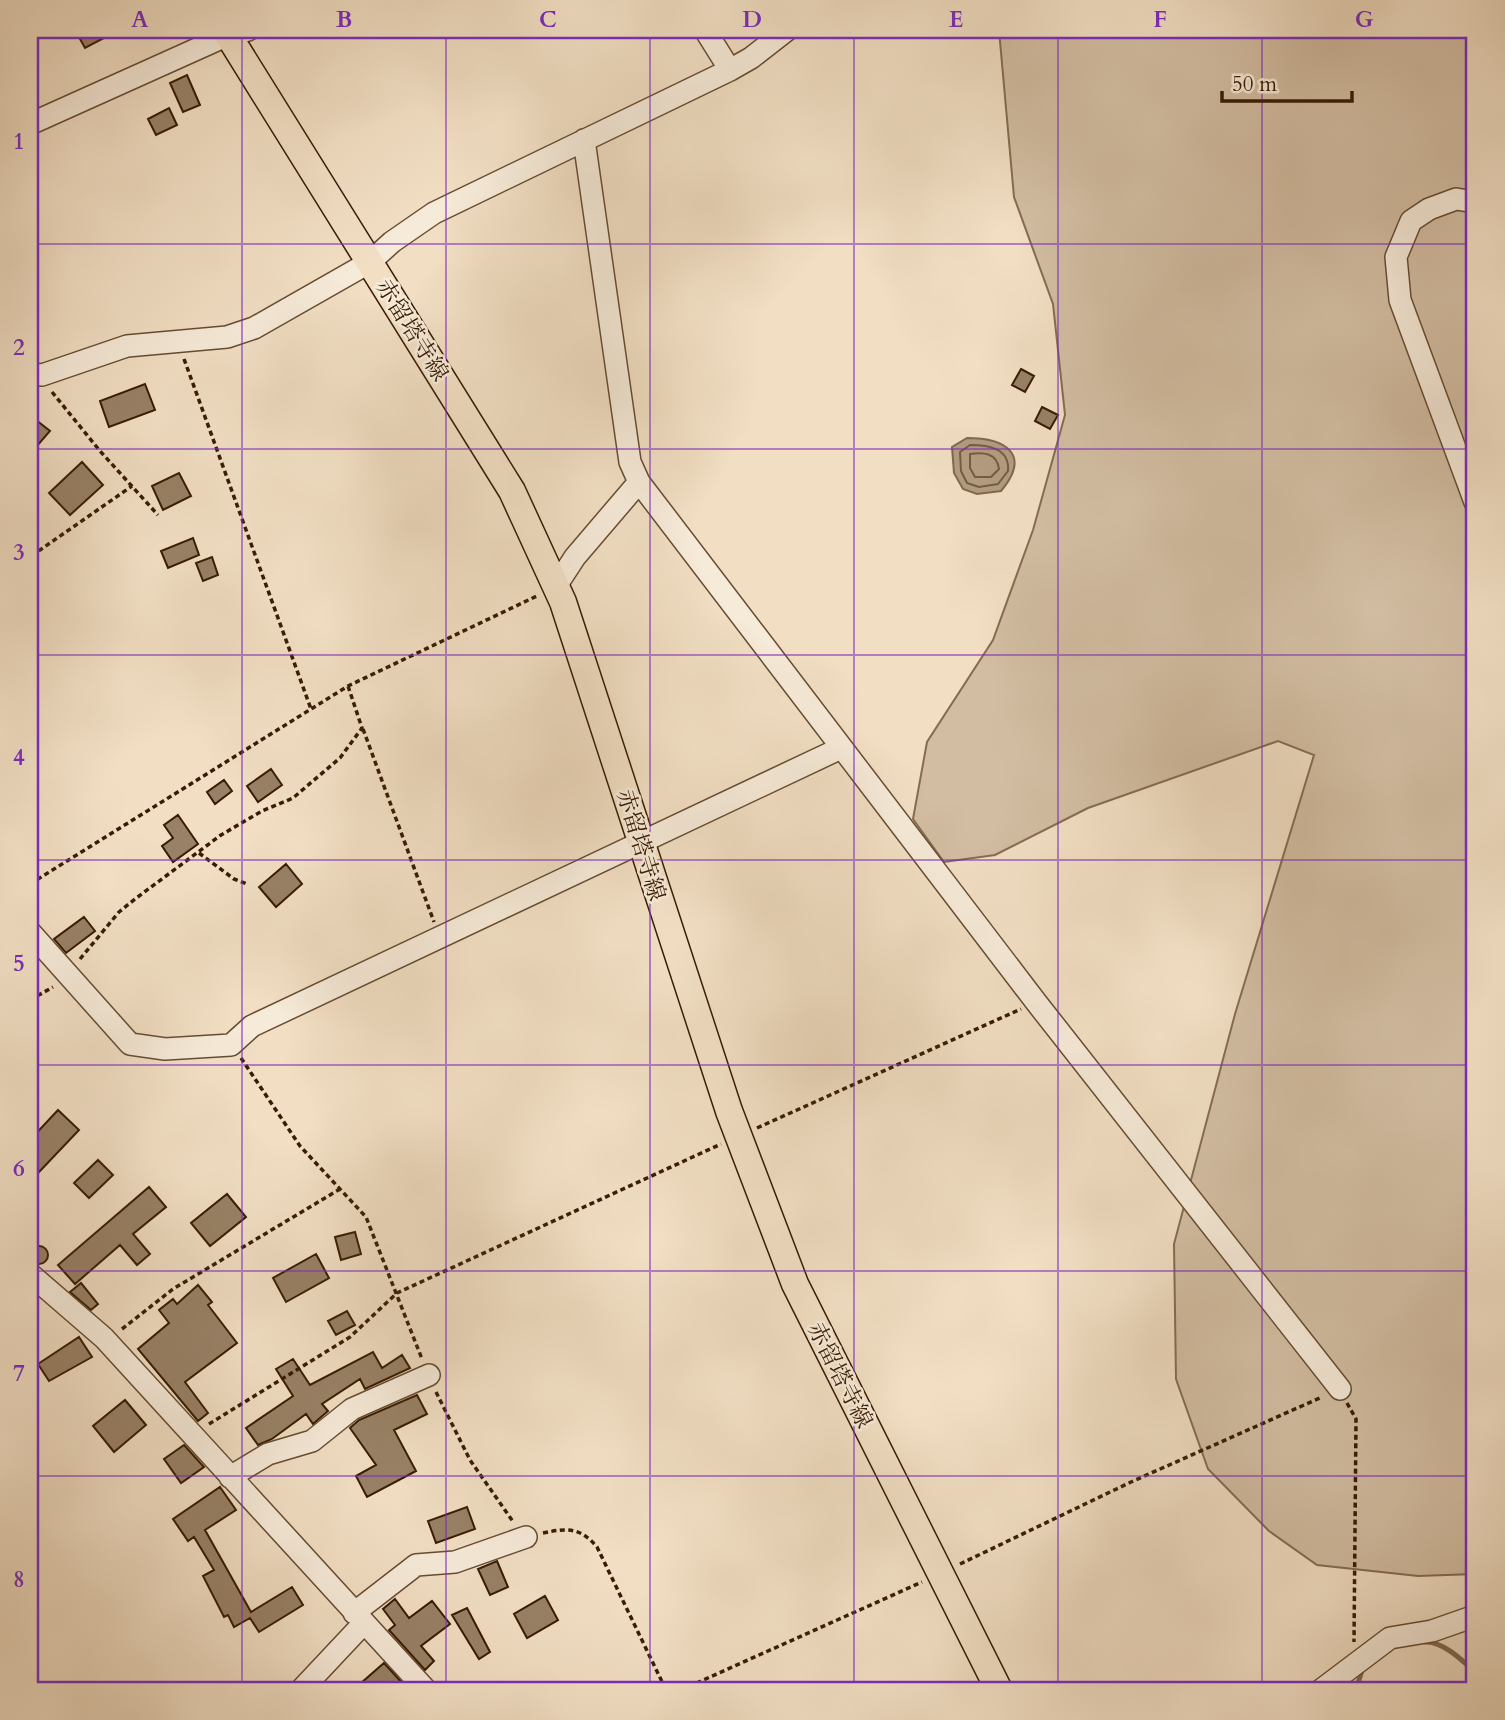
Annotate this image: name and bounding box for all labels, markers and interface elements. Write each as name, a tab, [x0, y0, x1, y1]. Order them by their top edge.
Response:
text: A	[131, 4, 149, 35]
text: B	[336, 4, 352, 35]
text: C	[539, 4, 557, 35]
text: D	[742, 4, 762, 35]
text: E	[949, 4, 963, 35]
text: F	[1153, 4, 1167, 35]
text: G	[1355, 4, 1374, 35]
scale bar	[1222, 60, 1351, 104]
text: 50 m	[1232, 70, 1277, 99]
text: 1	[13, 126, 25, 157]
street label: 赤留塔寺線	[368, 273, 456, 387]
text: 2	[13, 332, 25, 363]
text: 3	[13, 537, 25, 568]
text: 4	[13, 742, 25, 773]
street label: 赤留塔寺線	[609, 785, 673, 905]
text: 5	[13, 948, 25, 979]
text: 6	[13, 1153, 25, 1184]
street label: 赤留塔寺線	[800, 1317, 880, 1433]
text: 7	[13, 1358, 25, 1389]
text: 8	[13, 1564, 25, 1595]

